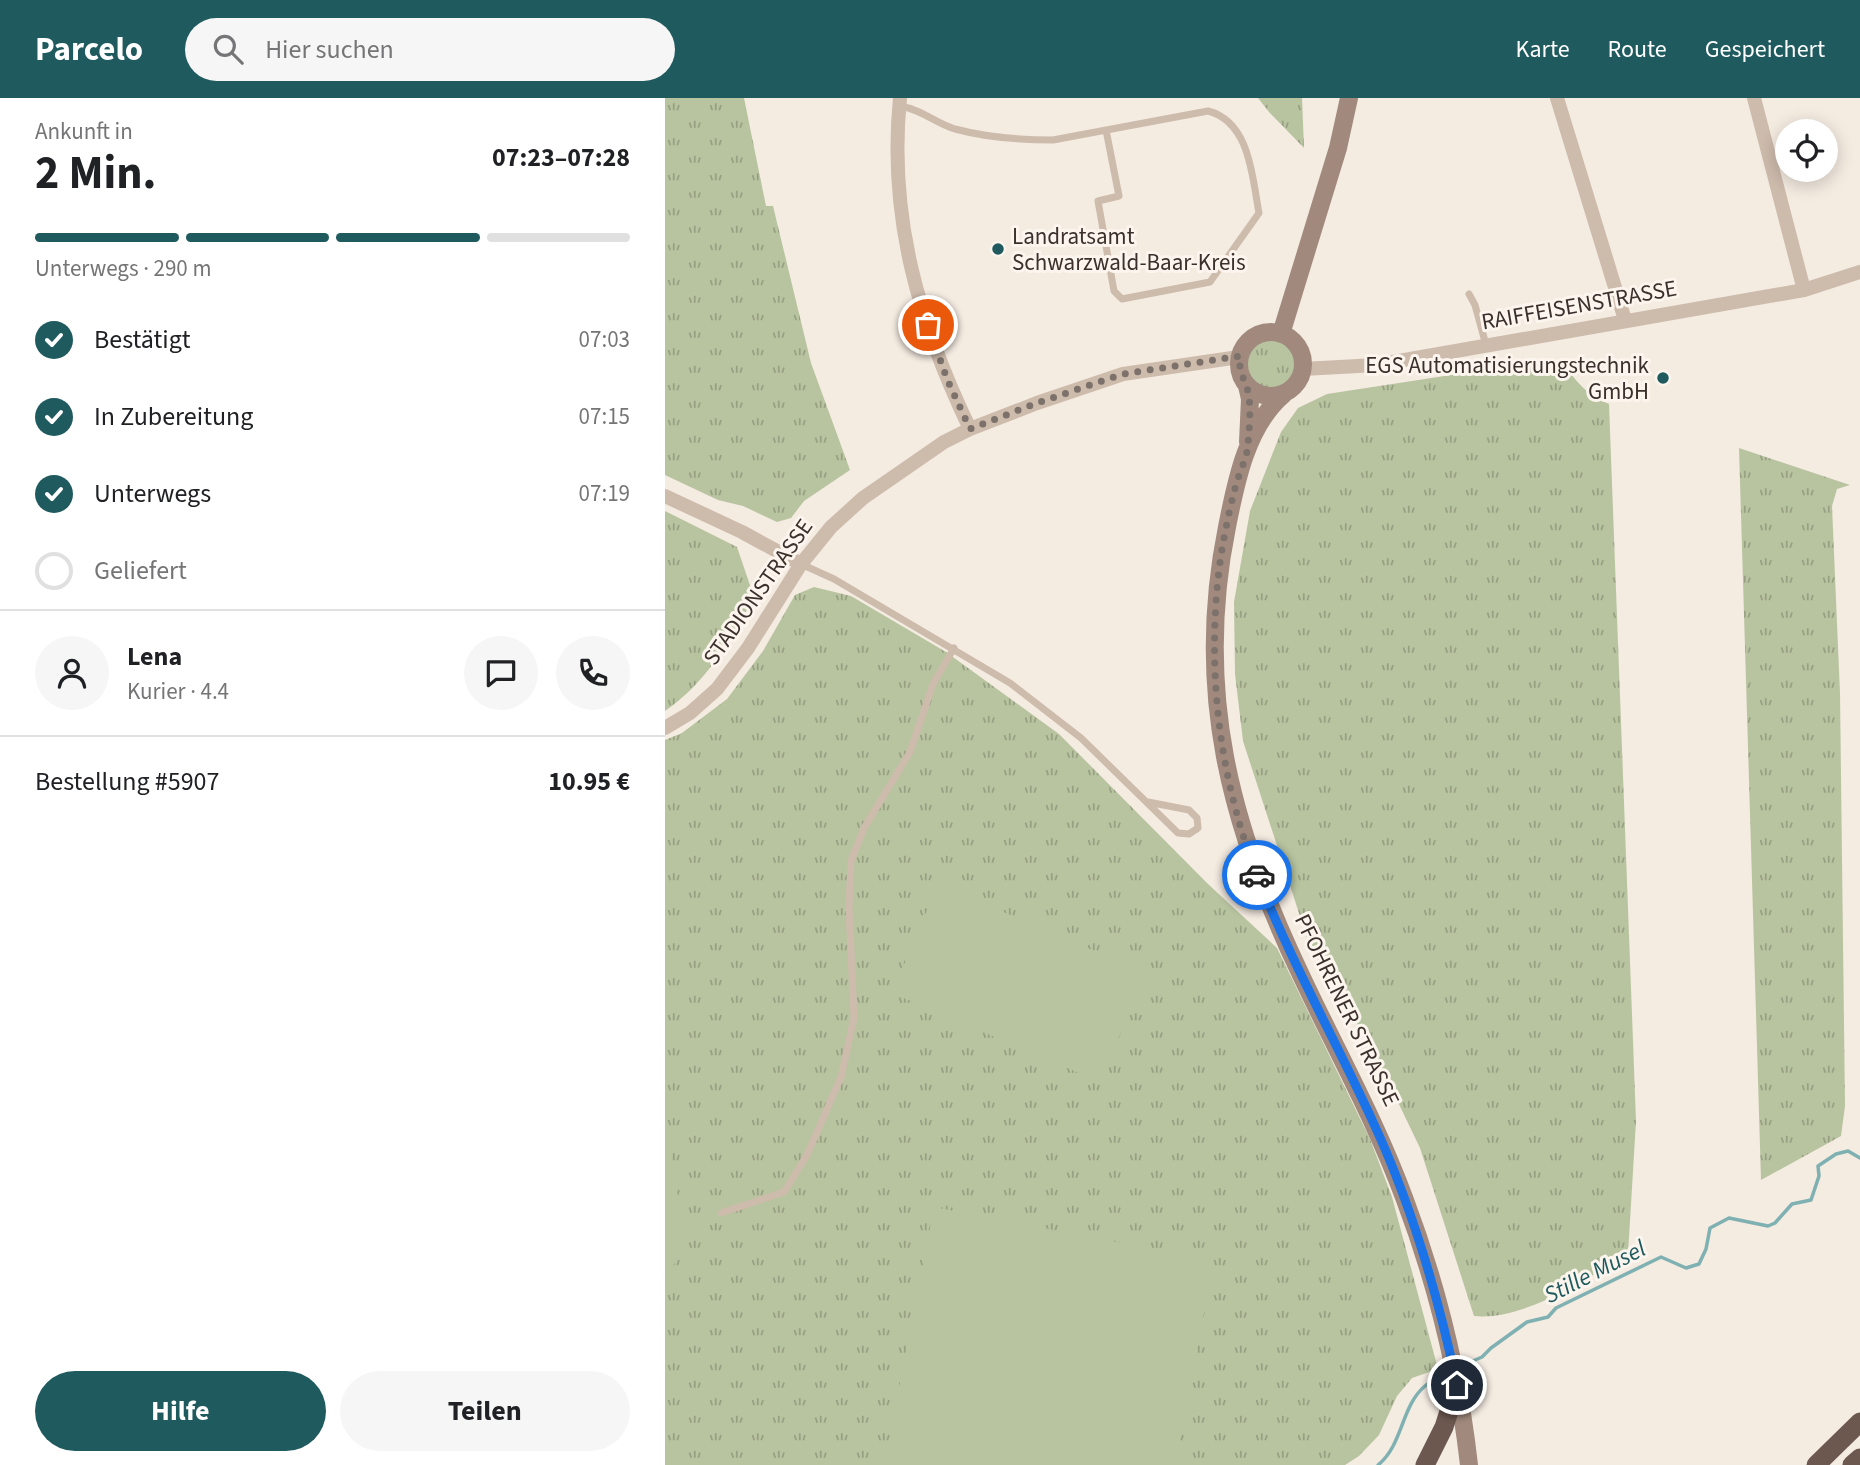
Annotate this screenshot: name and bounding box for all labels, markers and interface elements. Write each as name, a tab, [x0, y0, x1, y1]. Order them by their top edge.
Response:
search box	[185, 18, 675, 81]
text: Parcelo	[35, 26, 143, 73]
icon: search	[209, 30, 247, 68]
text: Hier suchen	[265, 31, 394, 68]
text: Karte	[1516, 32, 1570, 67]
text: Route	[1608, 32, 1667, 67]
text: Gespeichert	[1705, 32, 1825, 67]
text: Ankunft in	[35, 115, 133, 148]
map controls	[1775, 119, 1838, 182]
button: locate	[1775, 119, 1838, 182]
text: 07:23–07:28	[492, 139, 630, 176]
text: 2 Min.	[35, 141, 156, 206]
place label: Landratsamt Schwarzwald-Baar-Kreis	[1012, 220, 1246, 279]
marker: Landratsamt Schwarzwald-Baar-Kreis	[990, 241, 1006, 257]
text: Unterwegs · 290 m	[35, 252, 211, 285]
street label: RAIFFEISENSTRASSE	[1479, 272, 1679, 338]
pin	[898, 295, 958, 355]
icon: bag	[909, 306, 947, 344]
icon: check	[35, 321, 73, 359]
text: Bestätigt	[94, 321, 191, 358]
text: 07:03	[579, 323, 630, 356]
place label: EGS Automatisierungstechnik GmbH	[1365, 349, 1650, 408]
marker: EGS Automatisierungstechnik GmbH	[1655, 370, 1671, 386]
icon: check	[35, 398, 73, 436]
text: In Zubereitung	[94, 398, 253, 435]
text: 07:15	[579, 400, 630, 433]
icon: check	[35, 475, 73, 513]
text: Unterwegs	[94, 475, 211, 512]
text: 07:19	[579, 477, 630, 510]
street label: STADIONSTRASSE	[695, 512, 821, 672]
text: Geliefert	[94, 552, 187, 589]
button: person	[35, 636, 109, 710]
button: chat	[464, 636, 538, 710]
button: phone	[556, 636, 630, 710]
text: Lena	[127, 638, 182, 675]
text: Kurier · 4.4	[127, 675, 229, 708]
text: Bestellung #5907	[35, 763, 219, 800]
text: 10.95 €	[548, 763, 630, 800]
courier	[1222, 840, 1292, 910]
icon: car	[1238, 856, 1276, 894]
street label: PFOHRENER STRASSE	[1286, 908, 1408, 1112]
water label: Stille Musel	[1538, 1231, 1652, 1313]
pin	[1427, 1355, 1487, 1415]
icon: home	[1438, 1366, 1476, 1404]
button: Hilfe	[35, 1371, 326, 1451]
button: Teilen	[340, 1371, 630, 1451]

